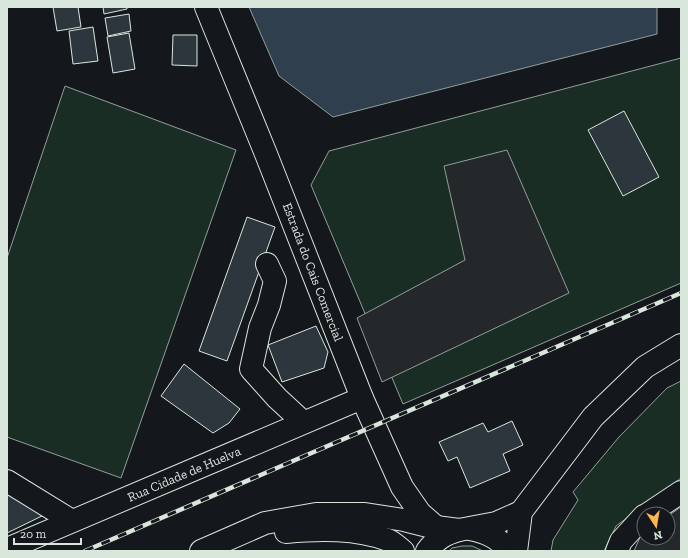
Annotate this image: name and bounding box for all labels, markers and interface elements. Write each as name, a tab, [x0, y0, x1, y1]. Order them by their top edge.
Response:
street label: Estrada do Cais Comercial	[280, 201, 347, 344]
street label: Rua Cidade de Huelva	[125, 443, 244, 505]
north arrow	[636, 506, 676, 546]
scale bar	[14, 520, 81, 546]
text: 20 m	[20, 527, 47, 541]
text: N	[652, 528, 663, 543]

